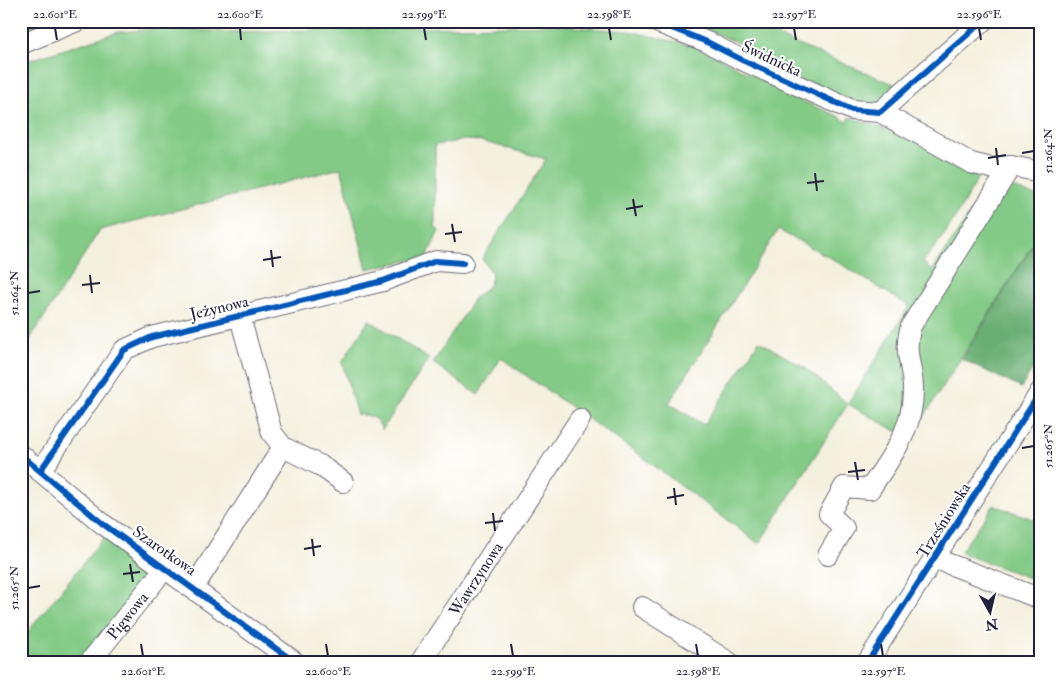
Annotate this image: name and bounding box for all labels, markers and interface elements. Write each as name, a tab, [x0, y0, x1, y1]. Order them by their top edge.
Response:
text: 22.601°E	[33, 7, 77, 22]
text: 22.600°E	[217, 7, 263, 22]
text: 22.599°E	[402, 7, 447, 22]
text: 22.598°E	[587, 7, 631, 22]
text: 22.597°E	[772, 7, 816, 22]
text: 22.596°E	[957, 7, 1002, 22]
street label: Świdnicka	[739, 36, 805, 82]
text: 51.264°N	[1041, 128, 1056, 174]
text: 51.264°N	[7, 270, 22, 316]
street label: Jeżynowa	[187, 291, 251, 326]
text: 51.265°N	[1041, 424, 1056, 468]
street label: Trześniowska	[913, 479, 975, 562]
street label: Szarotkowa	[129, 522, 201, 580]
street label: Wawrzynowa	[444, 538, 508, 621]
text: 51.265°N	[7, 566, 22, 610]
north arrow	[964, 586, 1014, 636]
street label: Pigwowa	[103, 588, 153, 644]
text: N	[984, 615, 1000, 634]
text: 22.601°E	[121, 664, 165, 679]
text: 22.600°E	[305, 664, 351, 679]
text: 22.599°E	[491, 664, 536, 679]
text: 22.598°E	[676, 664, 720, 679]
text: 22.597°E	[861, 664, 905, 679]

